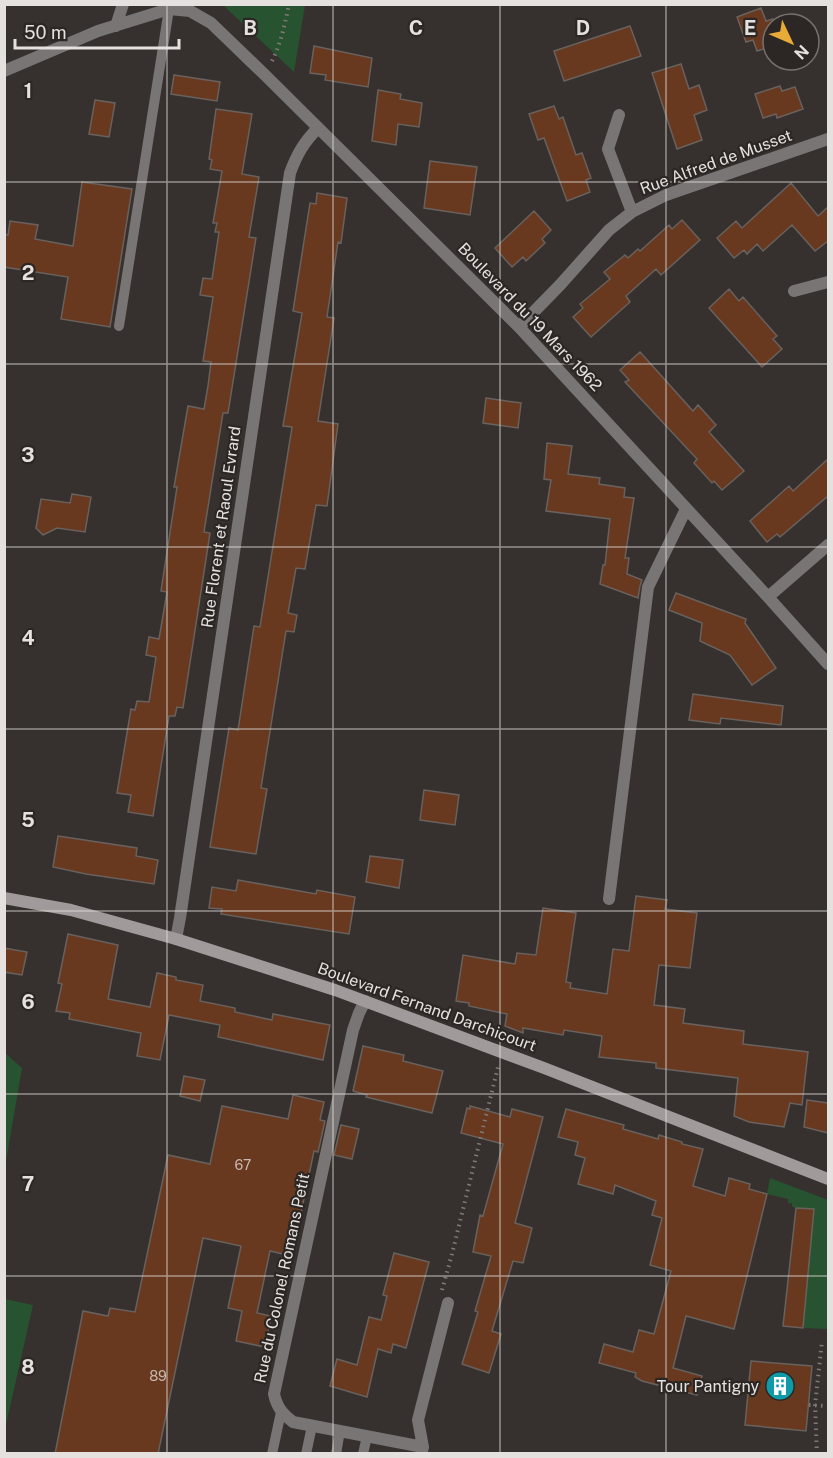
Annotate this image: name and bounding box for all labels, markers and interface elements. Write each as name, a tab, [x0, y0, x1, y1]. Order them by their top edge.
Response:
scale bar	[15, 12, 178, 50]
north arrow	[761, 12, 821, 72]
text: B	[243, 16, 257, 40]
text: C	[409, 16, 423, 40]
text: D	[576, 16, 590, 40]
text: E	[744, 16, 756, 40]
text: 50 m	[24, 22, 67, 43]
text: N	[790, 41, 813, 63]
text: 1	[24, 79, 32, 103]
street label: Rue Alfred de Musset	[637, 126, 795, 198]
street label: Boulevard du 19 Mars 1962	[454, 239, 606, 395]
text: 2	[22, 261, 34, 285]
street label: Rue Florent et Raoul Evrard	[197, 425, 245, 629]
text: 3	[21, 443, 35, 467]
text: 4	[21, 626, 35, 650]
text: 5	[21, 808, 35, 832]
street label: Boulevard Fernand Darchicourt	[315, 959, 539, 1055]
text: 6	[21, 990, 35, 1014]
house number: 67	[235, 1157, 251, 1173]
street label: Rue du Colonel Romans Petit	[250, 1171, 314, 1385]
text: 7	[22, 1172, 34, 1196]
text: 8	[21, 1355, 35, 1379]
house number: 89	[149, 1368, 167, 1384]
building icon: Tour Pantigny	[764, 1370, 796, 1402]
place label: Tour Pantigny	[657, 1377, 759, 1396]

